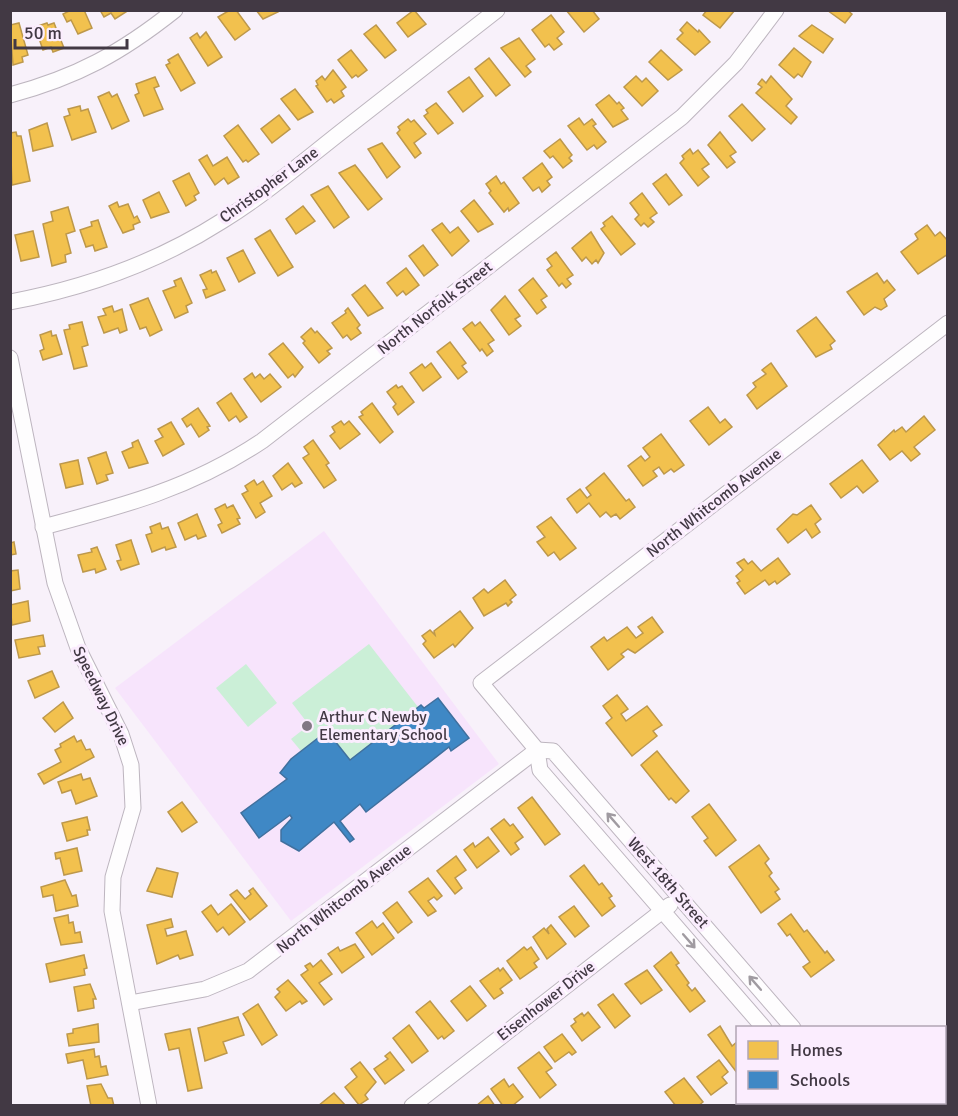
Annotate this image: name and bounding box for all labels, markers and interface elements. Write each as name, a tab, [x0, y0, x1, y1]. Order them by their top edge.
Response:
scale bar	[15, 12, 128, 50]
text: 50 m	[24, 22, 62, 44]
street label: Christopher Lane	[216, 142, 322, 228]
street label: North Norfolk Street	[374, 257, 497, 359]
street label: North Whitcomb Avenue	[643, 444, 785, 562]
street label: Speedway Drive	[68, 643, 134, 749]
place label: Arthur C Newby Elementary School	[319, 707, 448, 745]
marker: Arthur C Newby Elementary School	[300, 719, 314, 733]
one-way arrow	[606, 813, 620, 828]
street label: West 18th Street	[623, 833, 713, 933]
street label: North Whitcomb Avenue	[273, 840, 415, 958]
one-way arrow	[682, 933, 696, 948]
street label: Eisenhower Drive	[493, 957, 599, 1045]
one-way arrow	[748, 976, 762, 991]
legend	[736, 1026, 946, 1104]
text: Homes	[790, 1039, 843, 1061]
text: Schools	[790, 1069, 850, 1091]

